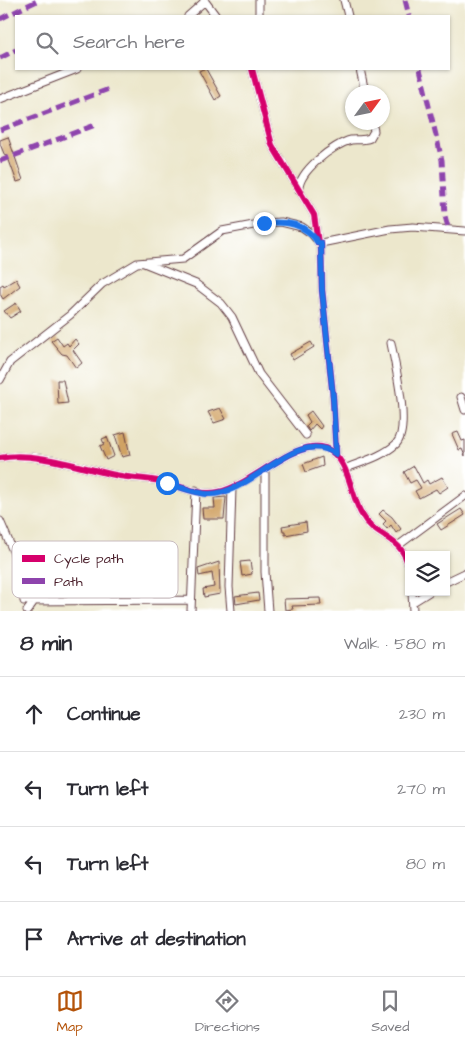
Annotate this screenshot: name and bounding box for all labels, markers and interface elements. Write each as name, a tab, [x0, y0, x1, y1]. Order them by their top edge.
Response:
search box	[15, 15, 450, 70]
icon: search	[33, 29, 61, 57]
text: Search here	[73, 29, 185, 56]
north arrow	[345, 85, 390, 130]
route end	[253, 212, 276, 235]
route start	[156, 472, 179, 495]
legend	[12, 541, 178, 598]
text: Cycle path	[54, 549, 123, 569]
map controls	[405, 551, 450, 596]
button: layers	[405, 551, 450, 596]
text: Path	[54, 572, 83, 592]
text: 8 min	[20, 629, 72, 658]
text: Walk · 580 m	[344, 633, 445, 655]
icon: ahead	[20, 700, 48, 728]
text: Continue	[67, 701, 141, 728]
text: 230 m	[399, 703, 445, 725]
icon: left	[20, 775, 48, 803]
text: Turn left	[67, 776, 148, 803]
text: 270 m	[397, 778, 445, 800]
icon: left	[20, 850, 48, 878]
text: Turn left	[67, 851, 148, 878]
text: 80 m	[406, 853, 445, 875]
icon: arrive	[20, 925, 48, 953]
text: Arrive at destination	[67, 926, 246, 953]
tab: Map	[56, 987, 84, 1037]
tab: Directions	[195, 987, 260, 1037]
tab: Saved	[371, 987, 409, 1037]

